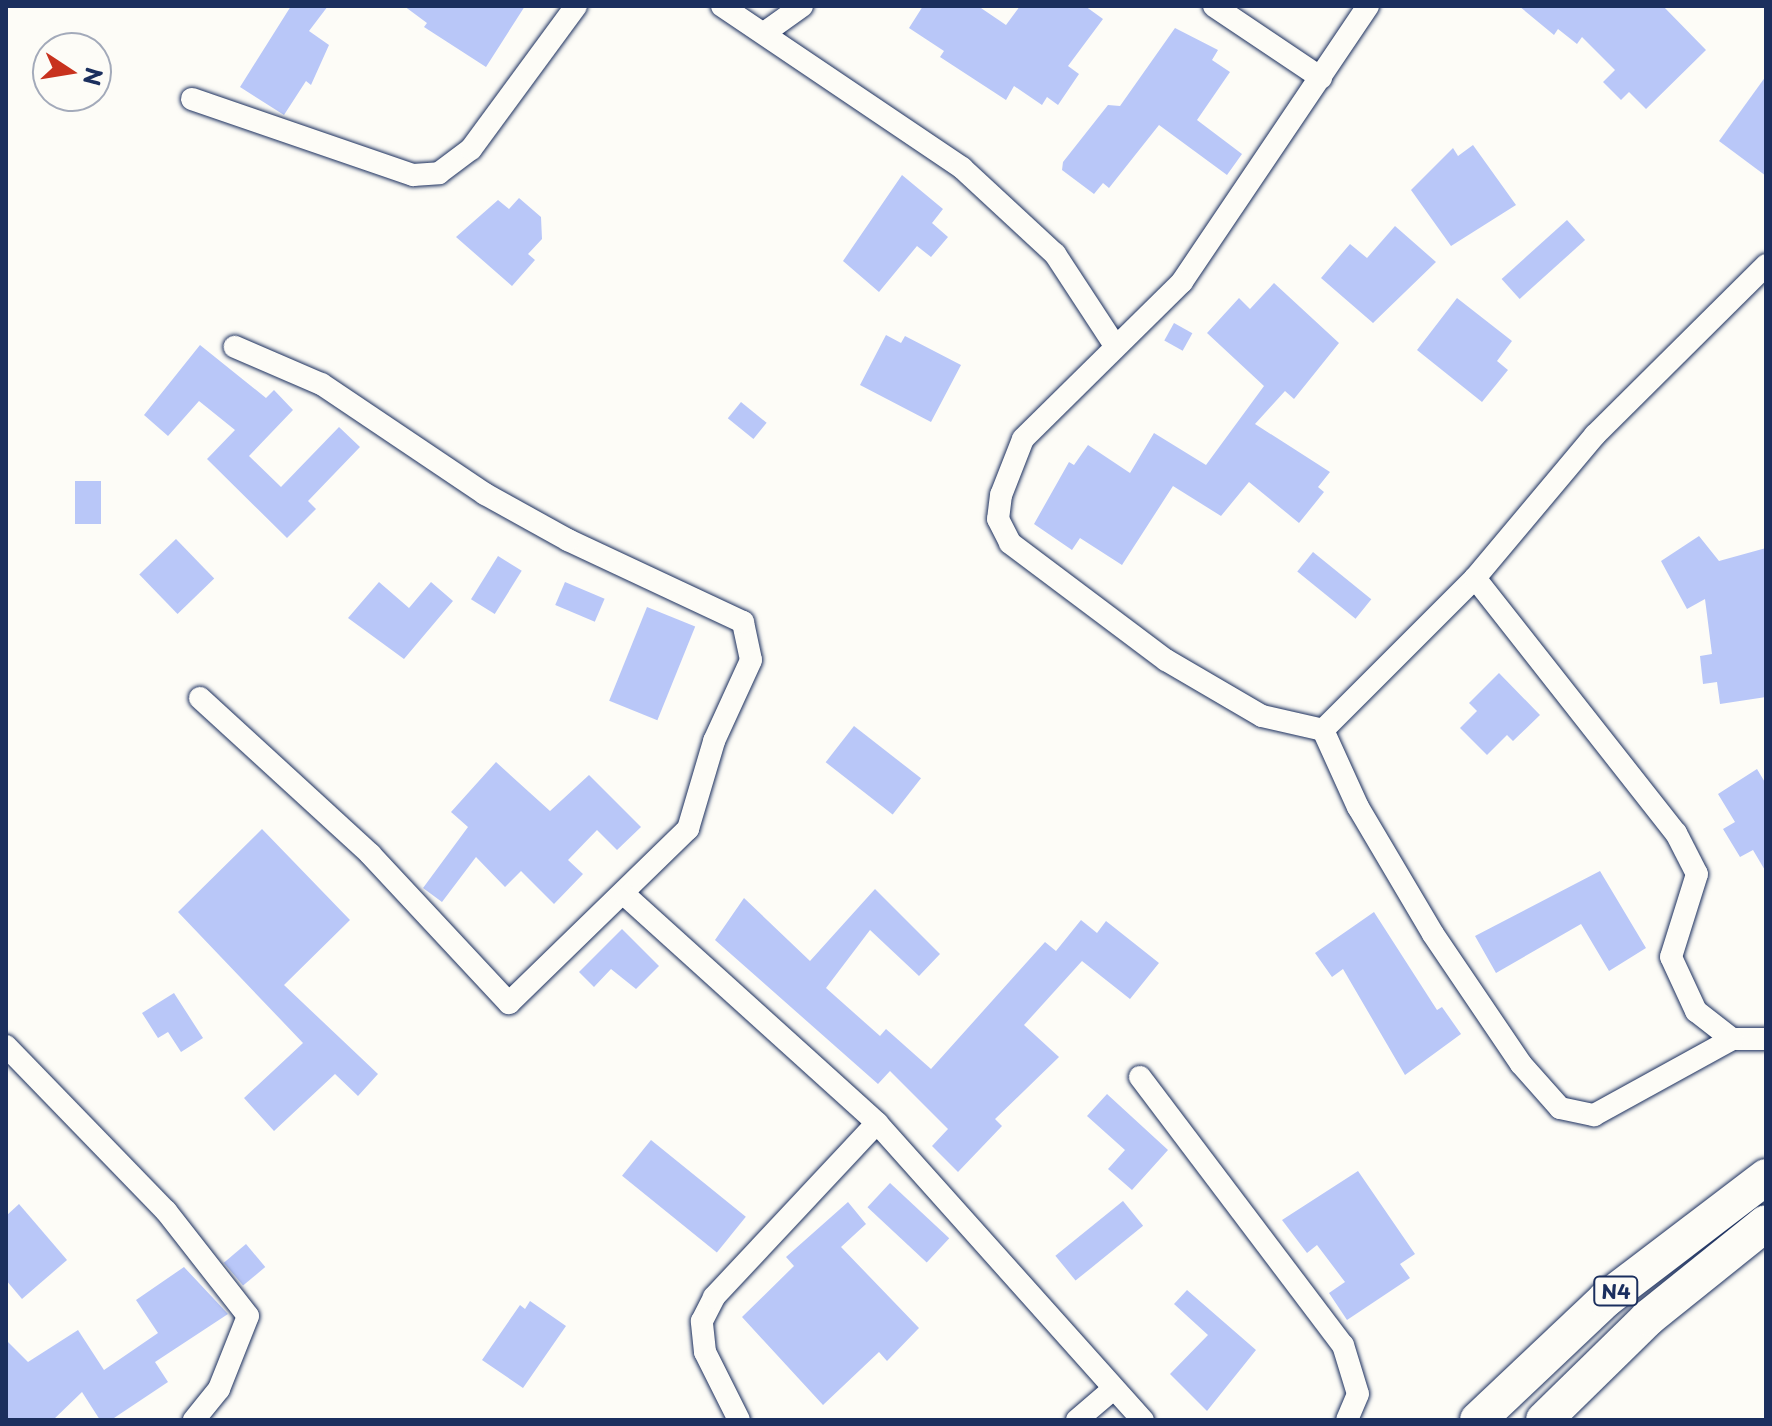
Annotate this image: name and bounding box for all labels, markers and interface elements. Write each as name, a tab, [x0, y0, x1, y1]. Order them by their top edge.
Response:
north arrow	[32, 32, 112, 112]
text: N	[76, 65, 112, 89]
road number: N4	[1592, 1275, 1640, 1307]

